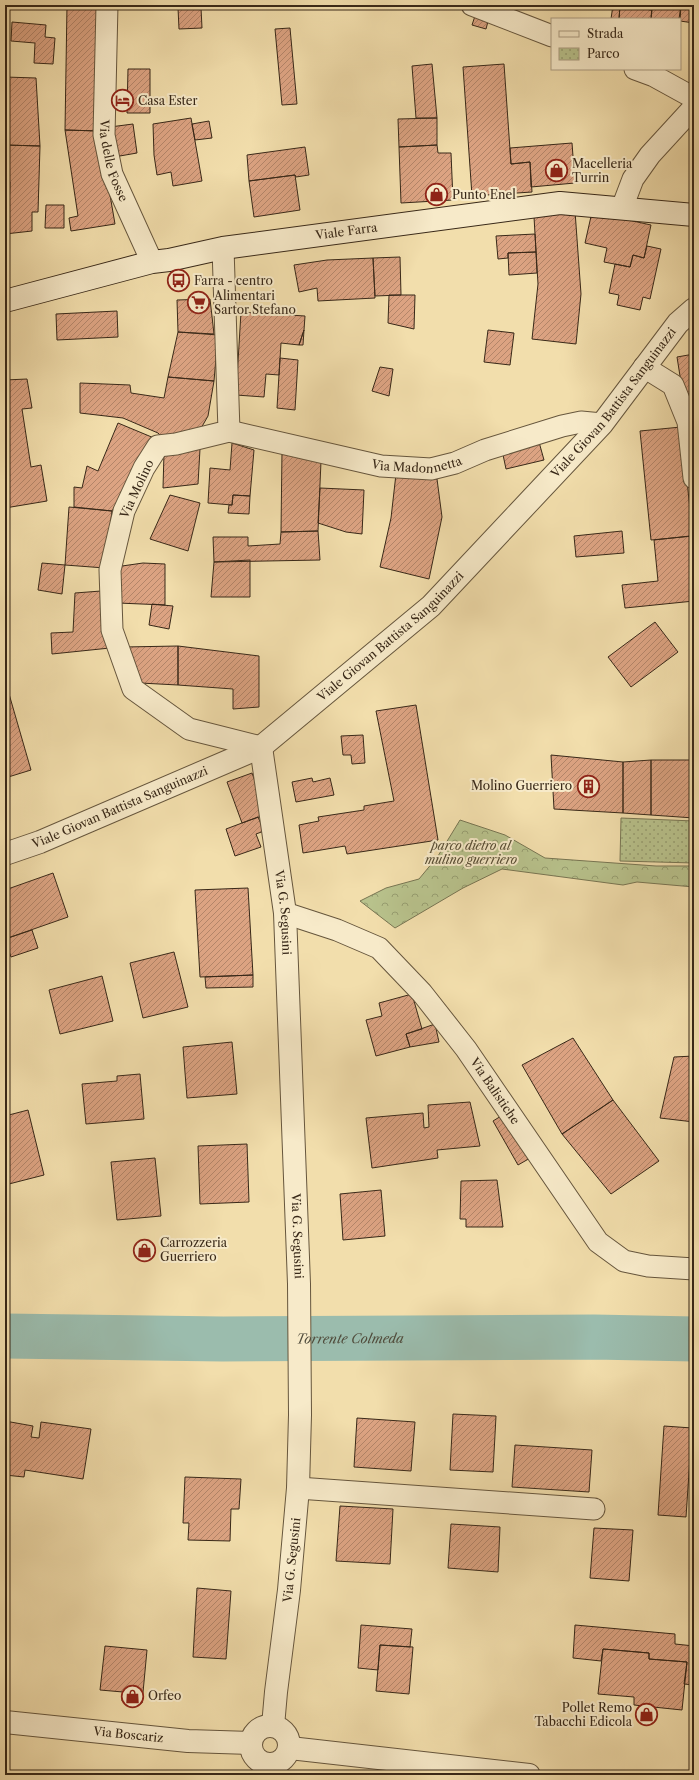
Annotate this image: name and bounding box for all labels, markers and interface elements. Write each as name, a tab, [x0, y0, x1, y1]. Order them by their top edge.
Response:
legend	[551, 18, 681, 70]
text: Strada	[587, 26, 624, 41]
text: Parco	[587, 46, 620, 61]
hotel icon: Casa Ester	[110, 88, 136, 114]
place label: Casa Ester	[138, 93, 198, 108]
street label: Via delle Fosse	[97, 118, 132, 204]
place label: Macelleria Turrin	[572, 156, 633, 185]
shop icon: Macelleria Turrin	[544, 158, 570, 184]
shop icon: Punto Enel	[424, 182, 450, 208]
place label: Punto Enel	[452, 187, 516, 202]
street label: Viale Farra	[313, 219, 379, 243]
bus stop icon: Farra - centro	[165, 268, 191, 294]
place label: Farra - centro	[194, 273, 273, 288]
place label: Alimentari Sartor Stefano	[213, 288, 296, 317]
supermarket icon: Alimentari Sartor Stefano	[186, 290, 212, 316]
street label: Viale Giovan Battista Sanguinazzi	[547, 324, 679, 481]
street label: Via Madonnetta	[369, 453, 465, 476]
street label: Via Molino	[116, 457, 157, 521]
street label: Viale Giovan Battista Sanguinazzi	[313, 568, 467, 705]
street label: Viale Giovan Battista Sanguinazzi	[29, 763, 210, 851]
building icon: Molino Guerriero	[575, 773, 601, 799]
place label: Molino Guerriero	[471, 778, 572, 793]
park label: parco dietro al mulino guerriero	[424, 838, 517, 867]
street label: Via G. Segusini	[272, 868, 295, 956]
street label: Via Balistiche	[467, 1054, 523, 1127]
street label: Via G. Segusini	[289, 1192, 307, 1279]
place label: Carrozzeria Guerriero	[160, 1235, 228, 1264]
shop icon: Carrozzeria Guerriero	[132, 1237, 158, 1263]
water label: Torrente Colmeda	[296, 1330, 404, 1347]
street label: Via G. Segusini	[279, 1516, 303, 1604]
shop icon: Orfeo	[120, 1683, 146, 1709]
place label: Orfeo	[148, 1688, 181, 1703]
place label: Pollet Remo Tabacchi Edicola	[535, 1700, 633, 1729]
shop icon: Pollet Remo Tabacchi Edicola	[634, 1702, 660, 1728]
street label: Via Boscariz	[92, 1723, 164, 1745]

